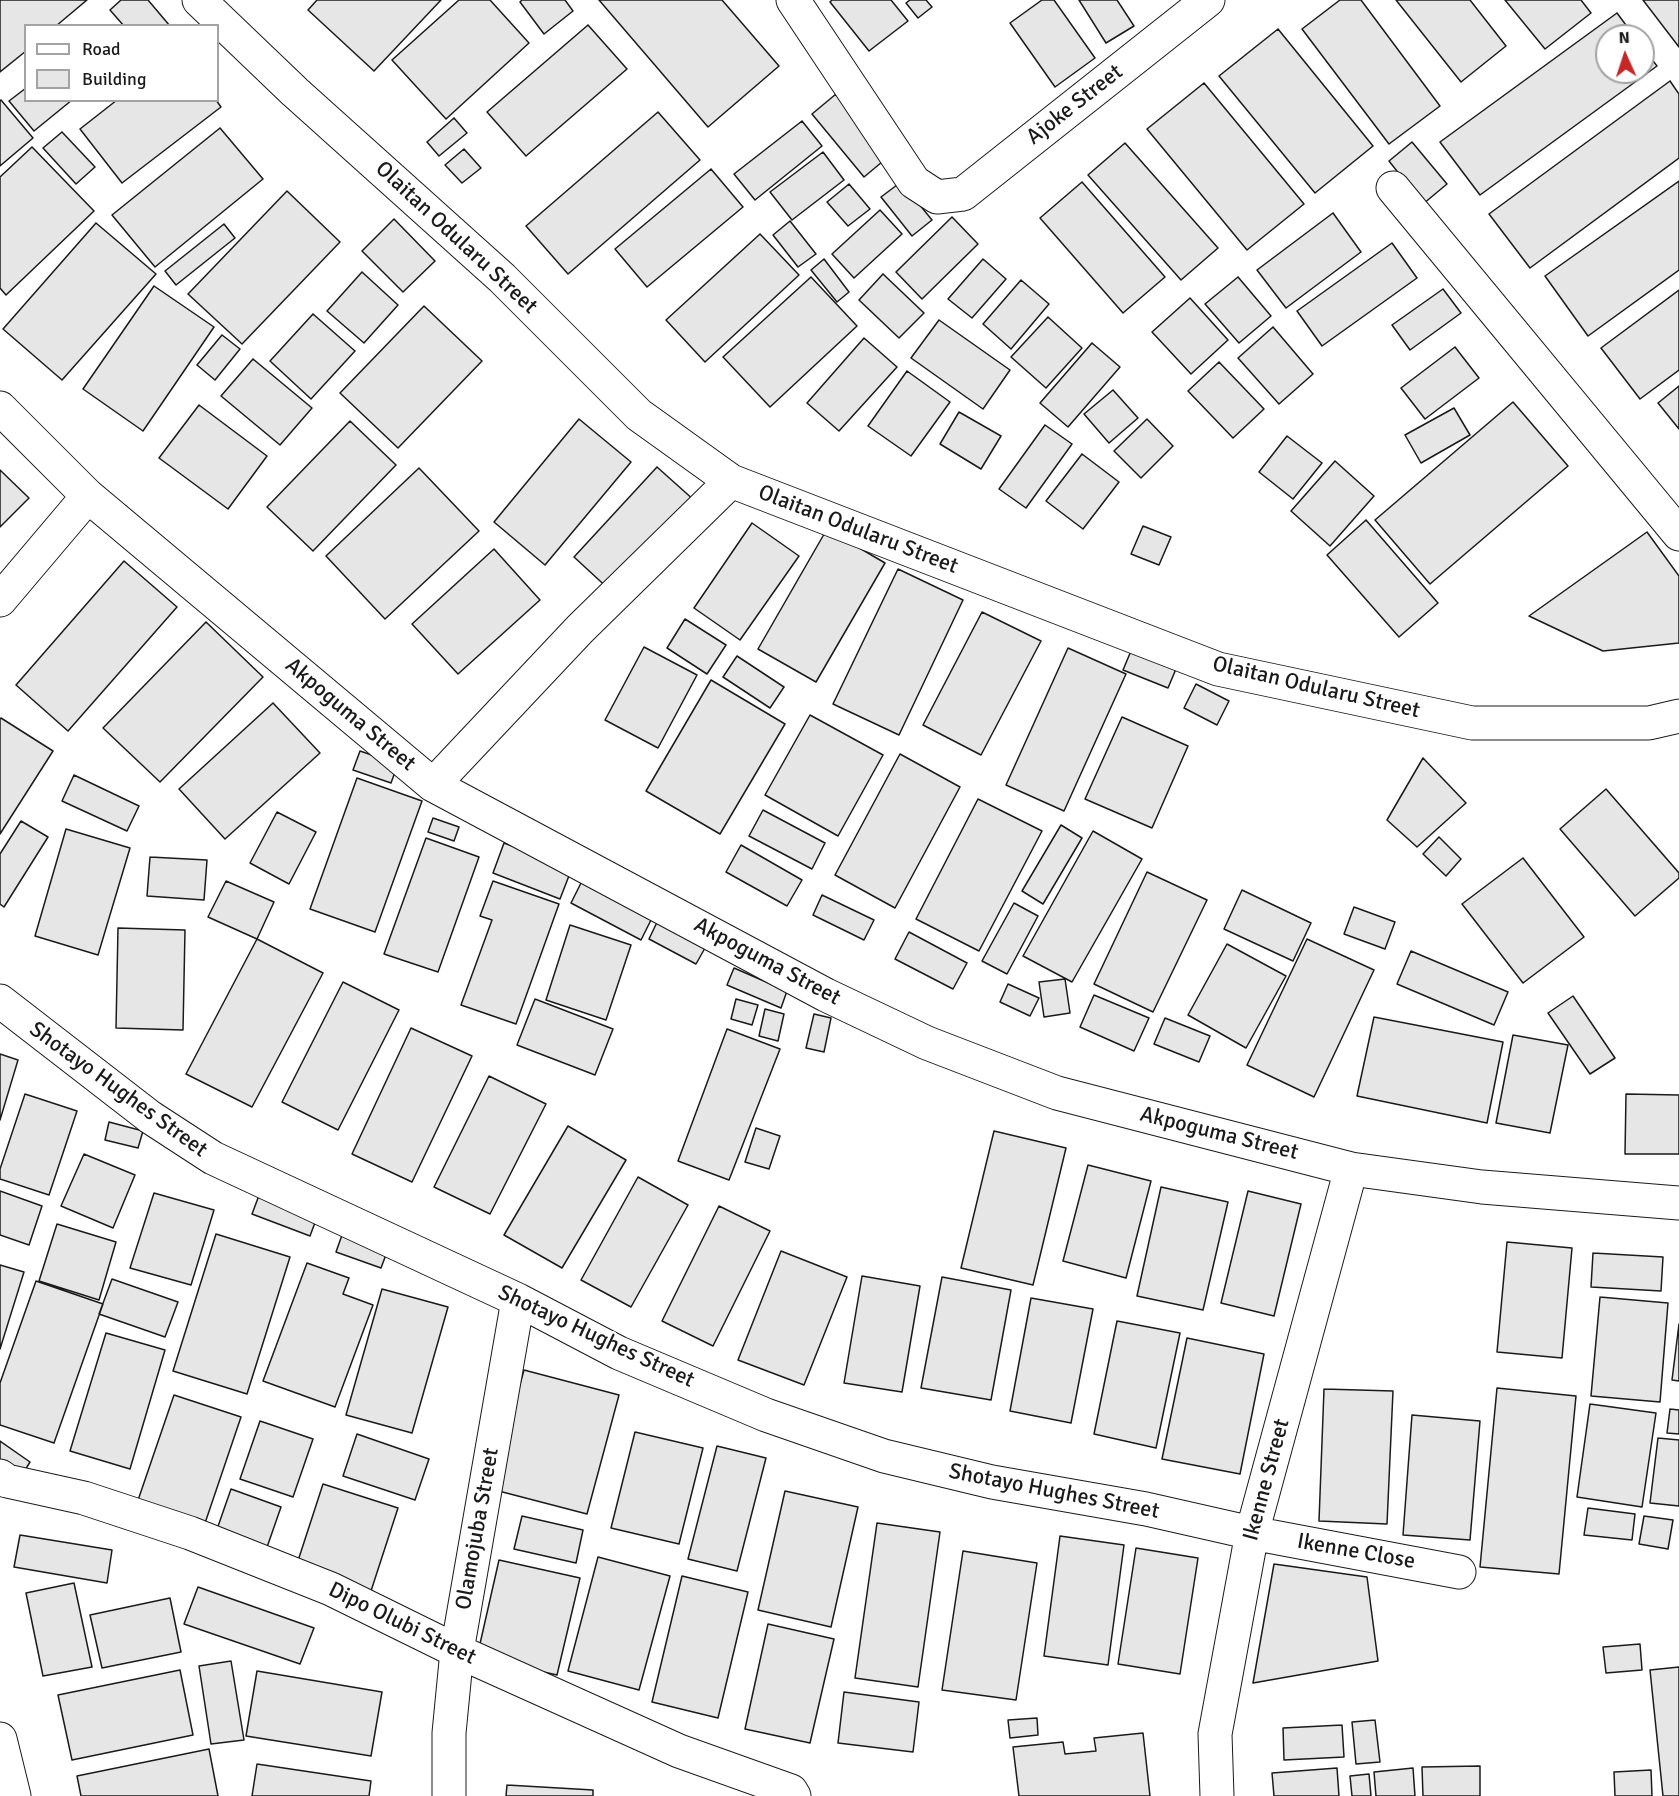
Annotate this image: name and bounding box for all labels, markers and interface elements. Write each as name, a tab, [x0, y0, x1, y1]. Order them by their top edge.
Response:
legend	[24, 24, 219, 102]
north arrow	[1595, 24, 1655, 84]
text: N	[1618, 28, 1630, 48]
text: Road	[82, 38, 121, 60]
street label: Ajoke Street	[1022, 59, 1128, 151]
text: Building	[82, 68, 146, 90]
street label: Olaitan Odularu Street	[370, 156, 542, 320]
street label: Olaitan Odularu Street	[754, 480, 962, 580]
street label: Olaitan Odularu Street	[1210, 651, 1422, 725]
street label: Akpoguma Street	[279, 653, 421, 777]
street label: Akpoguma Street	[689, 912, 845, 1012]
street label: Shotayo Hughes Street	[24, 1017, 212, 1163]
street label: Akpoguma Street	[1137, 1102, 1301, 1166]
street label: Shotayo Hughes Street	[494, 1280, 698, 1394]
street label: Ikenne Street	[1238, 1416, 1296, 1544]
street label: Olamojuba Street	[451, 1446, 505, 1612]
street label: Shotayo Hughes Street	[947, 1459, 1161, 1525]
street label: Ikenne Close	[1295, 1529, 1417, 1575]
street label: Dipo Olubi Street	[324, 1577, 480, 1671]

